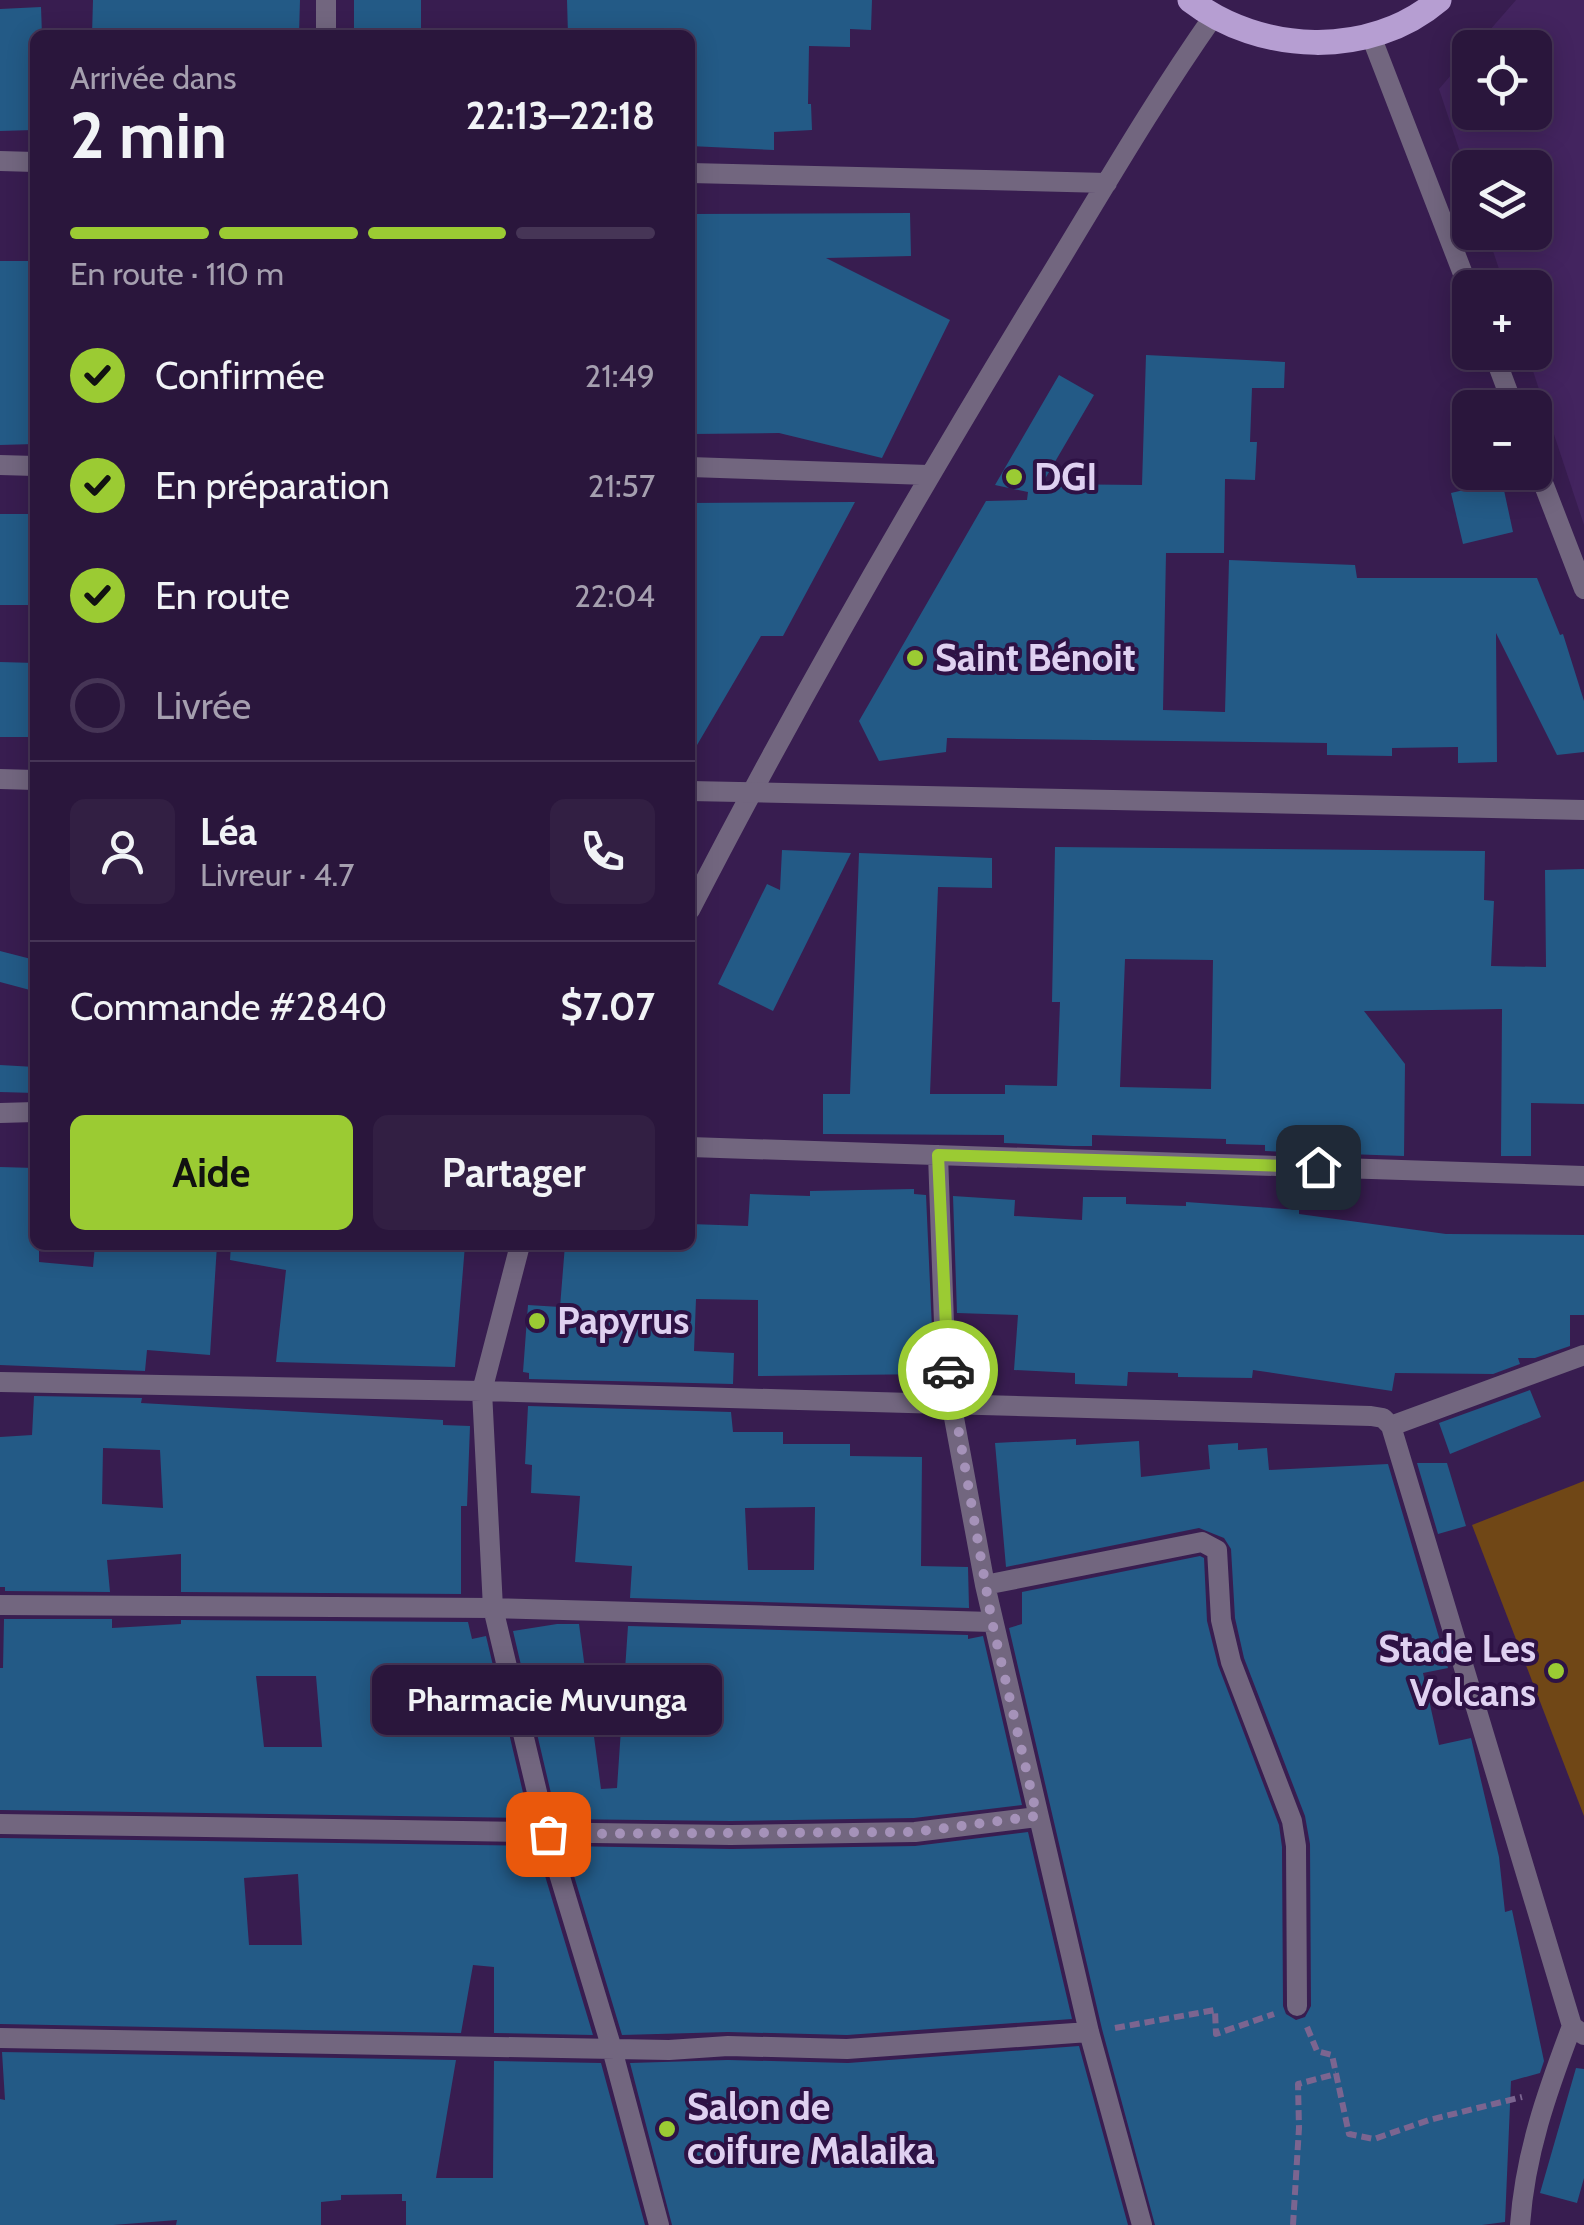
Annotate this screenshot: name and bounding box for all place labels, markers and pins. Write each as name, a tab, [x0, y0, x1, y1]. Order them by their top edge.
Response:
place label: DGI	[1034, 453, 1097, 500]
marker: DGI	[1003, 466, 1025, 488]
place label: Saint Bénoit	[935, 634, 1136, 681]
marker: Saint Bénoit	[904, 647, 926, 669]
pin	[1276, 1125, 1361, 1210]
place label: Papyrus	[557, 1297, 689, 1344]
marker: Papyrus	[526, 1310, 548, 1332]
place label: Stade Les Volcans	[1378, 1625, 1536, 1716]
marker: Stade Les Volcans	[1545, 1660, 1567, 1682]
callout: Pharmacie Muvunga	[373, 1664, 723, 1734]
pin	[506, 1792, 591, 1877]
place label: Salon de coifure Malaika	[687, 2083, 935, 2174]
marker: Salon de coifure Malaika	[656, 2118, 678, 2140]

